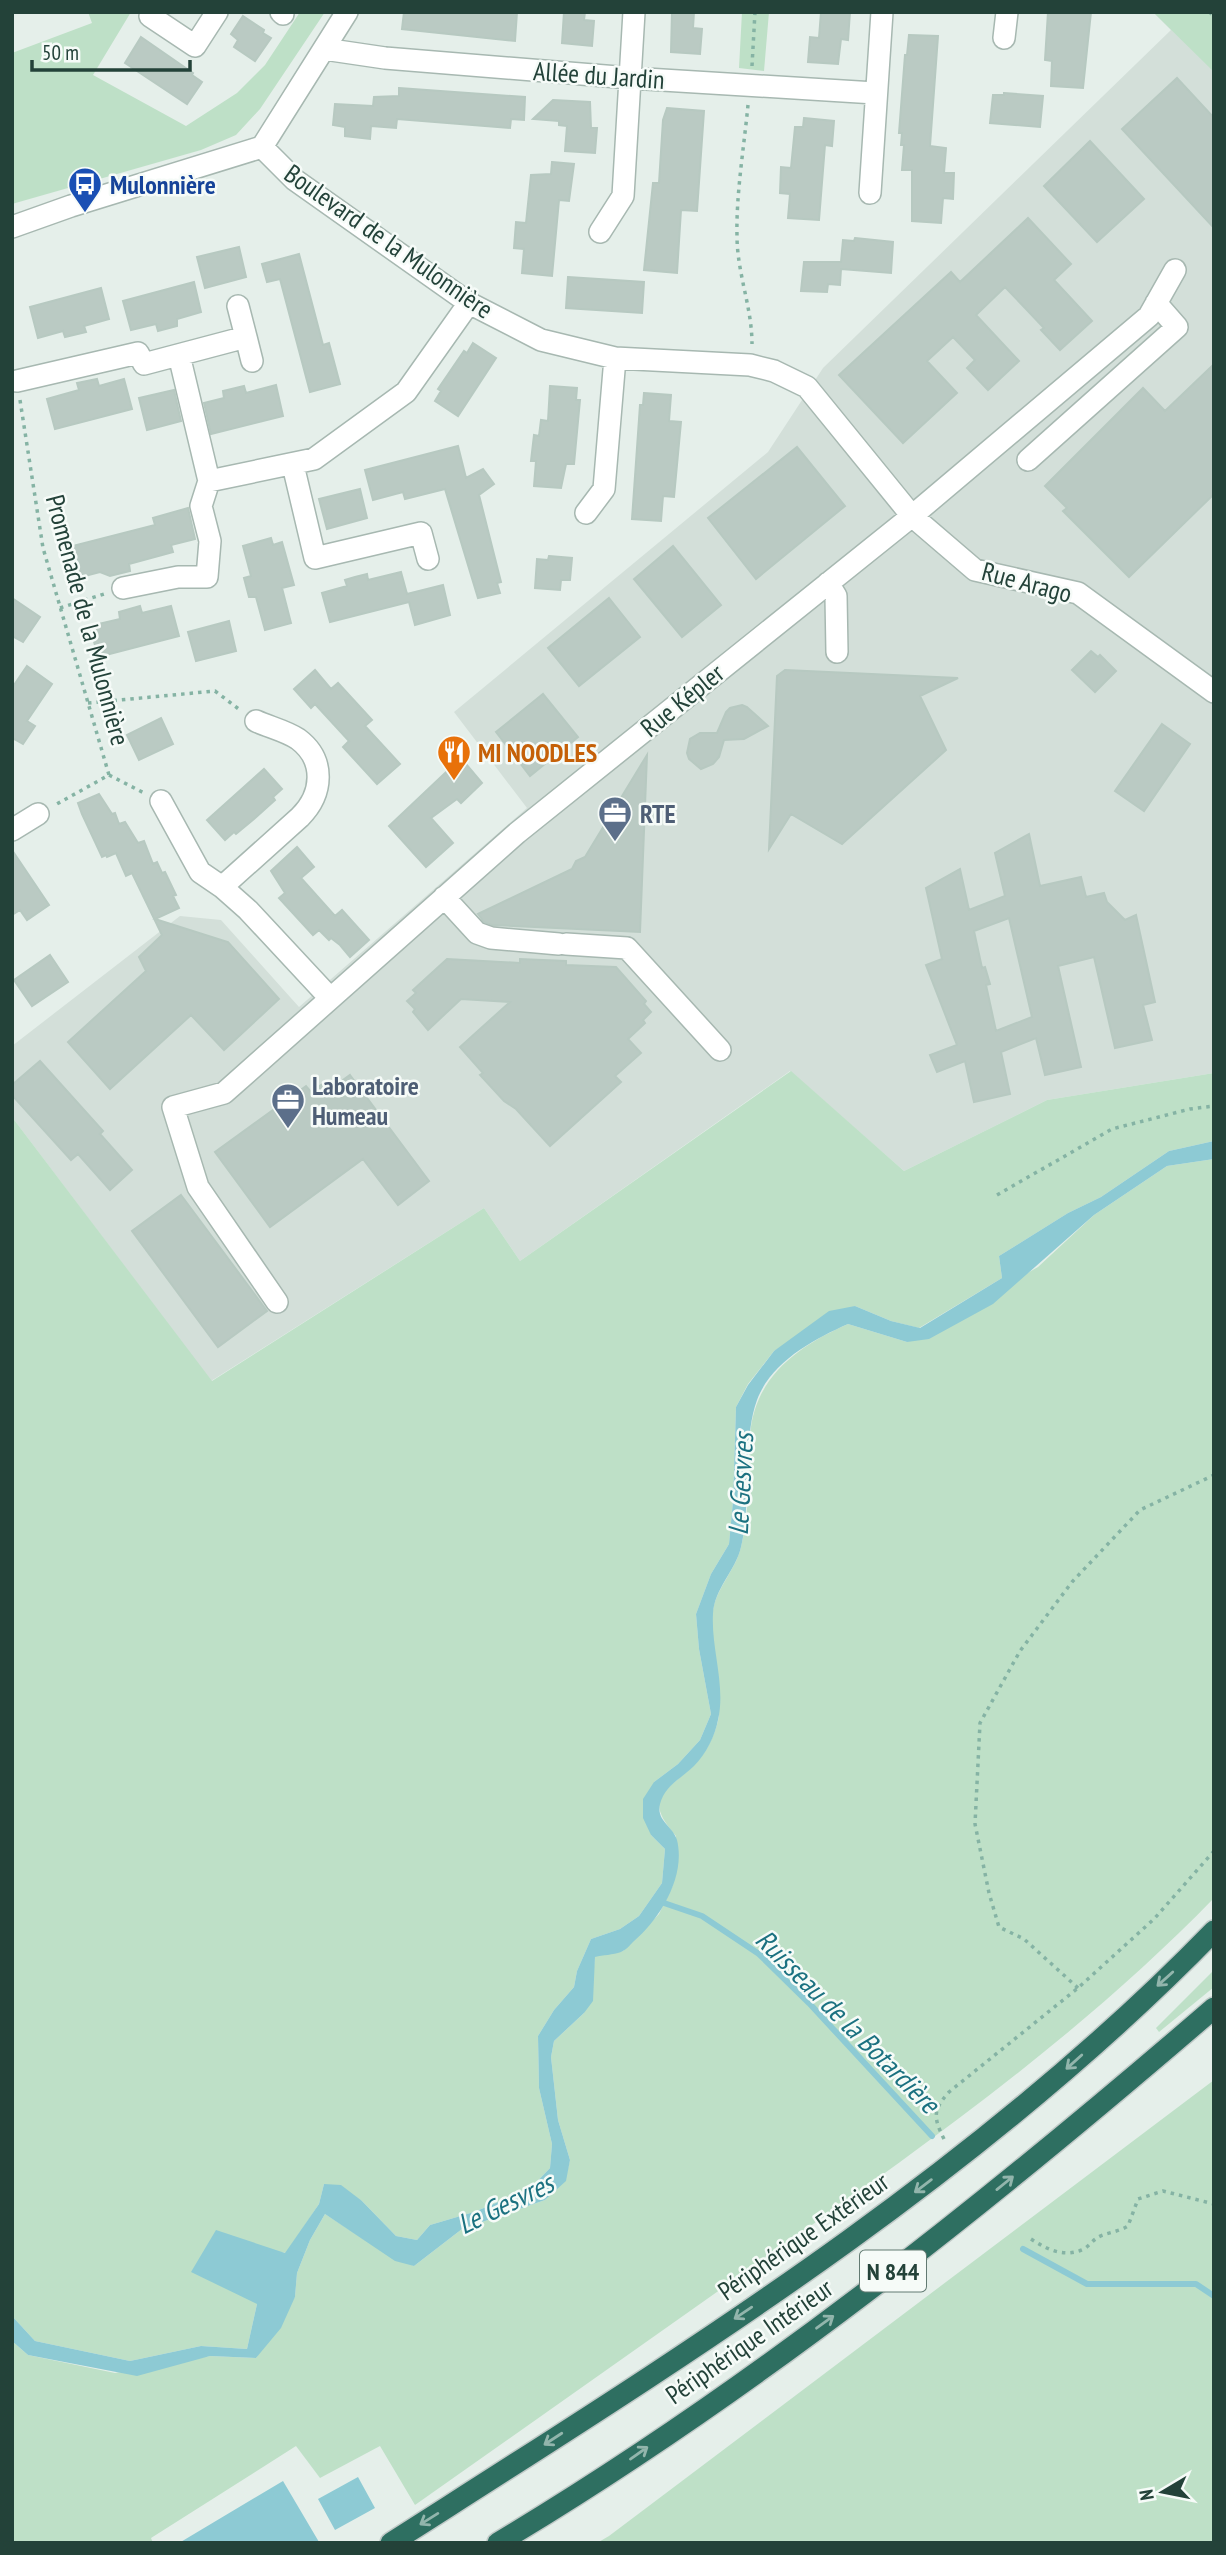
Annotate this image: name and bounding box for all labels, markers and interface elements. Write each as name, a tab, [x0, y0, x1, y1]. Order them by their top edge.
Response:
scale bar	[32, 28, 189, 72]
text: 50 m	[42, 39, 79, 66]
street label: Allée du Jardin	[532, 54, 666, 96]
street label: Boulevard de la Mulonnière	[278, 157, 500, 325]
bus stop icon: Mulonnière	[66, 165, 104, 214]
place label: Mulonnière	[110, 168, 216, 201]
street label: Promenade de la Mulonnière	[39, 491, 137, 749]
street label: Rue Arago	[978, 554, 1076, 610]
street label: Rue Képler	[634, 656, 730, 744]
restaurant icon: MI NOODLES	[435, 733, 473, 782]
place label: MI NOODLES	[478, 736, 597, 769]
office icon: RTE	[596, 794, 634, 843]
place label: RTE	[640, 797, 676, 830]
place label: Laboratoire Humeau	[312, 1069, 419, 1132]
office icon: Laboratoire Humeau	[269, 1081, 307, 1130]
water label: Le Gesvres	[719, 1429, 761, 1536]
water label: Ruisseau de la Botardière	[748, 1921, 950, 2123]
one-way arrow	[1157, 1971, 1175, 1987]
one-way arrow	[1065, 2054, 1083, 2070]
water label: Le Gesvres	[451, 2163, 561, 2242]
street label: Périphérique Extérieur	[711, 2165, 895, 2307]
one-way arrow	[995, 2175, 1013, 2191]
one-way arrow	[914, 2179, 933, 2193]
road number: N 844	[860, 2250, 926, 2292]
street label: Périphérique Intérieur	[659, 2271, 839, 2411]
one-way arrow	[733, 2306, 753, 2320]
one-way arrow	[815, 2315, 834, 2330]
one-way arrow	[544, 2432, 563, 2446]
one-way arrow	[629, 2446, 648, 2460]
north arrow	[1128, 2457, 1198, 2527]
text: N	[1134, 2488, 1159, 2502]
one-way arrow	[419, 2512, 439, 2526]

